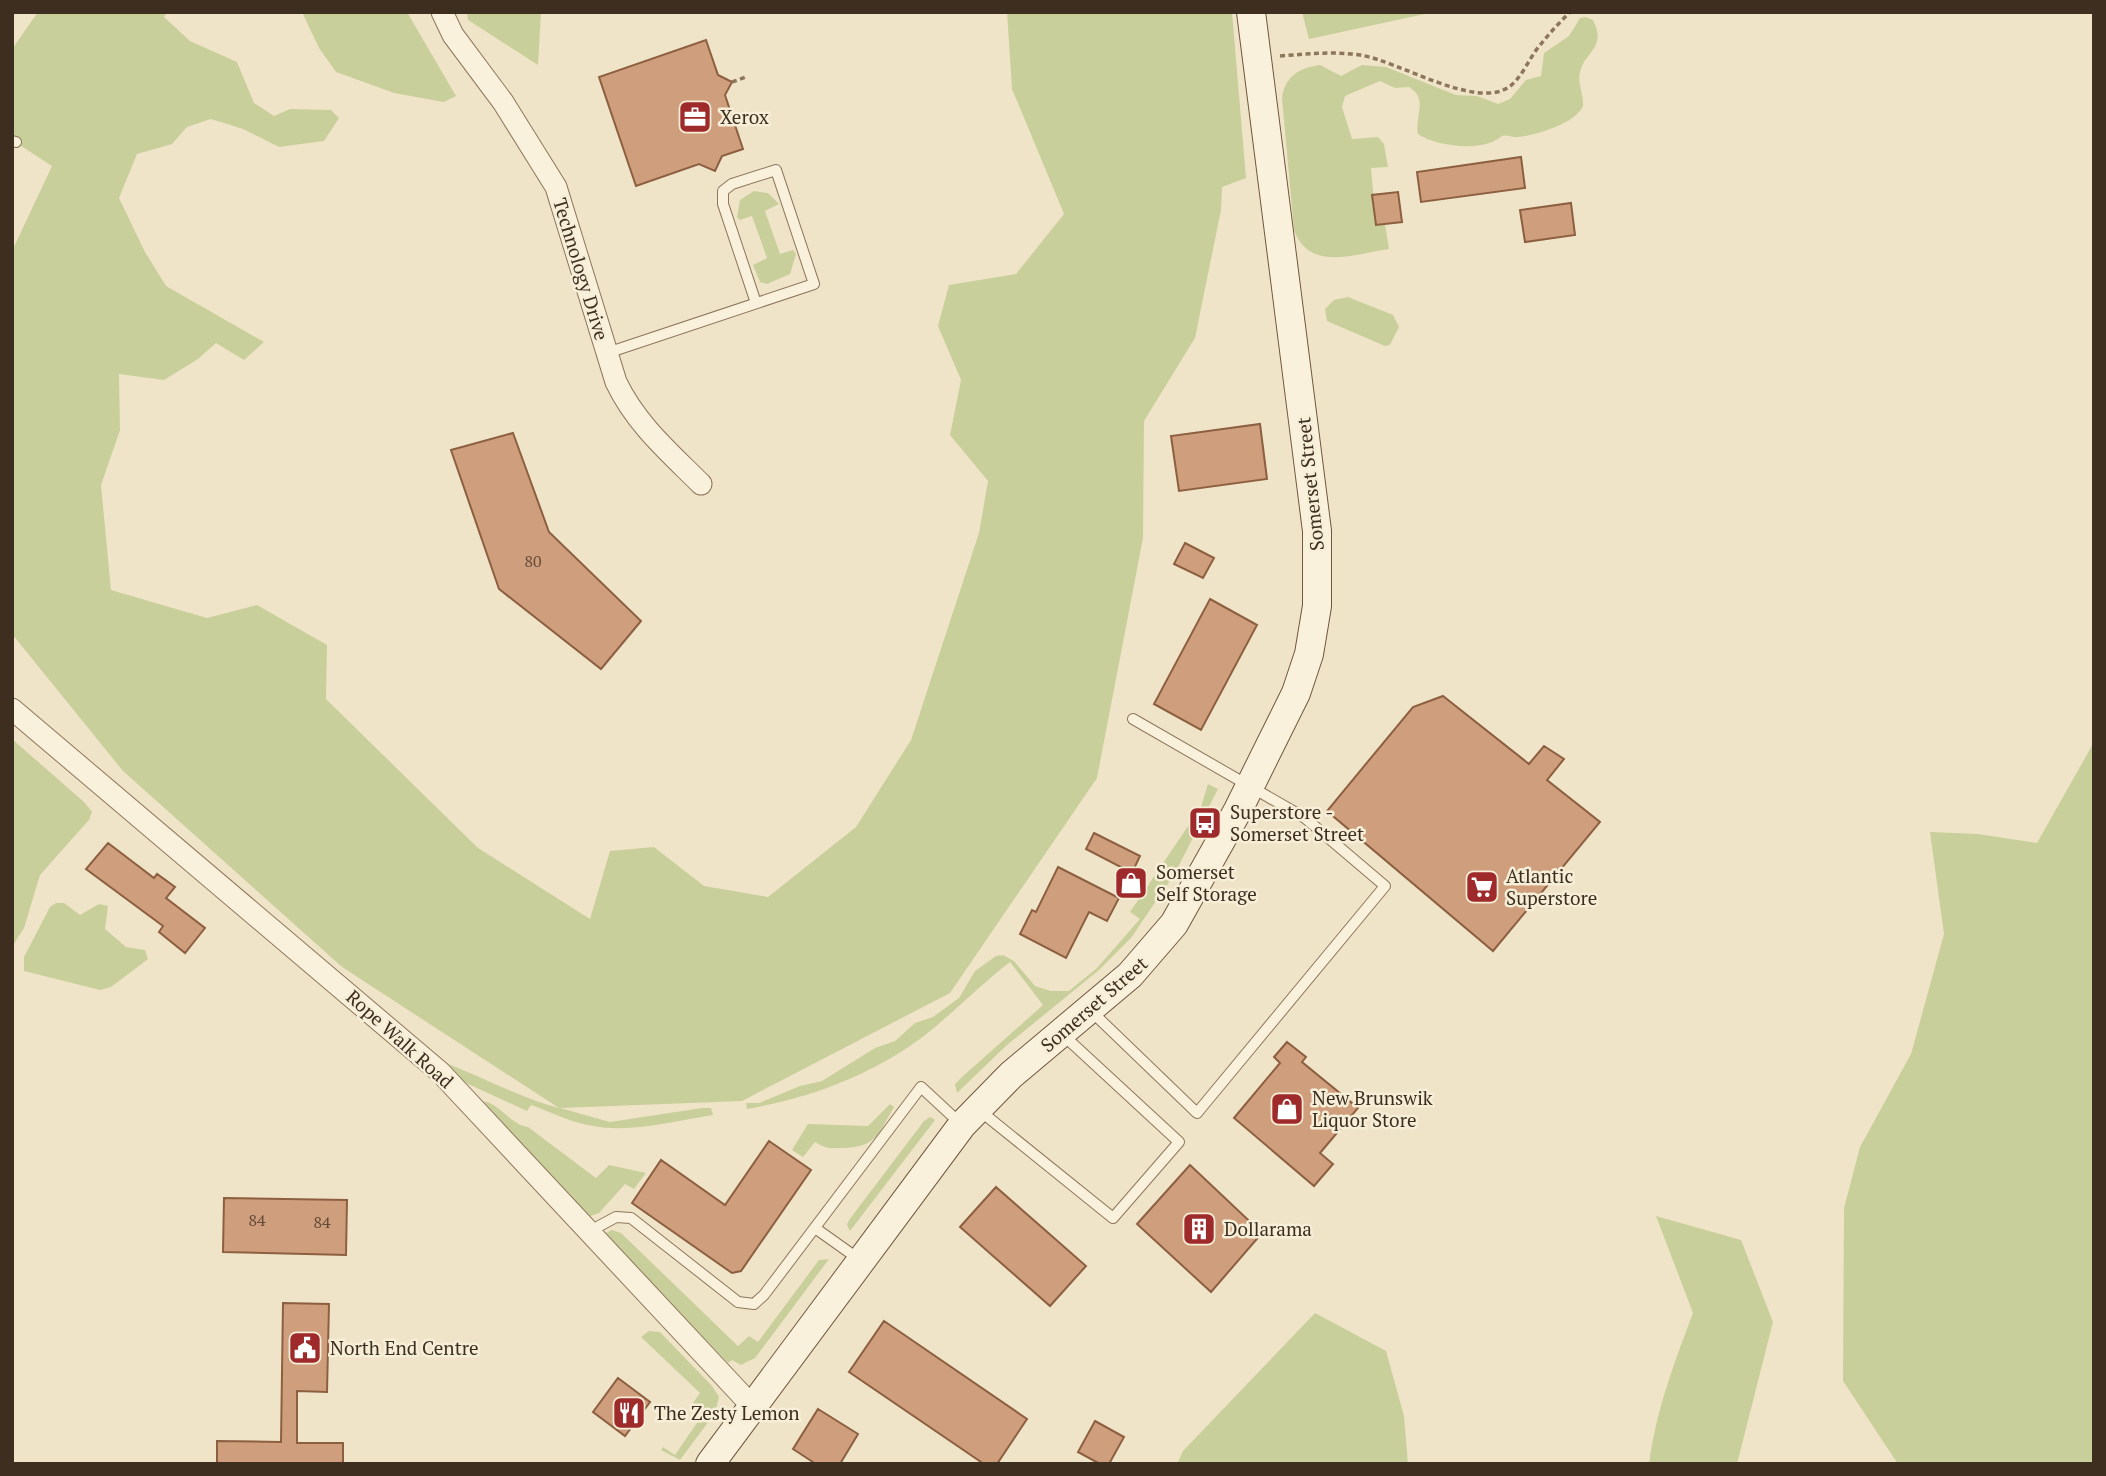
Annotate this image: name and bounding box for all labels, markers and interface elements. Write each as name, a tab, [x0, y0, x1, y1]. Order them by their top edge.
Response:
office icon: Xerox	[676, 98, 714, 136]
place label: Xerox	[720, 104, 769, 129]
street label: Technology Drive	[548, 195, 615, 343]
street label: Somerset Street	[1290, 416, 1329, 552]
house number: 80	[524, 550, 542, 572]
place label: Superstore - Somerset Street	[1230, 799, 1364, 846]
bus stop icon: Superstore - Somerset Street	[1186, 804, 1224, 842]
place label: Somerset Self Storage	[1156, 859, 1257, 906]
place label: Atlantic Superstore	[1506, 863, 1597, 910]
shop icon: Somerset Self Storage	[1112, 864, 1150, 902]
supermarket icon: Atlantic Superstore	[1463, 868, 1501, 906]
street label: Somerset Street	[1035, 950, 1152, 1057]
street label: Rope Walk Road	[342, 984, 460, 1094]
place label: New Brunswik Liquor Store	[1312, 1085, 1433, 1132]
shop icon: New Brunswik Liquor Store	[1268, 1090, 1306, 1128]
house number: 84	[248, 1209, 266, 1231]
building icon: Dollarama	[1180, 1210, 1218, 1248]
house number: 84	[313, 1211, 331, 1233]
place label: Dollarama	[1224, 1216, 1312, 1241]
public building icon: North End Centre	[286, 1329, 324, 1367]
place label: North End Centre	[330, 1335, 479, 1360]
restaurant icon: The Zesty Lemon	[610, 1394, 648, 1432]
place label: The Zesty Lemon	[654, 1400, 799, 1425]

